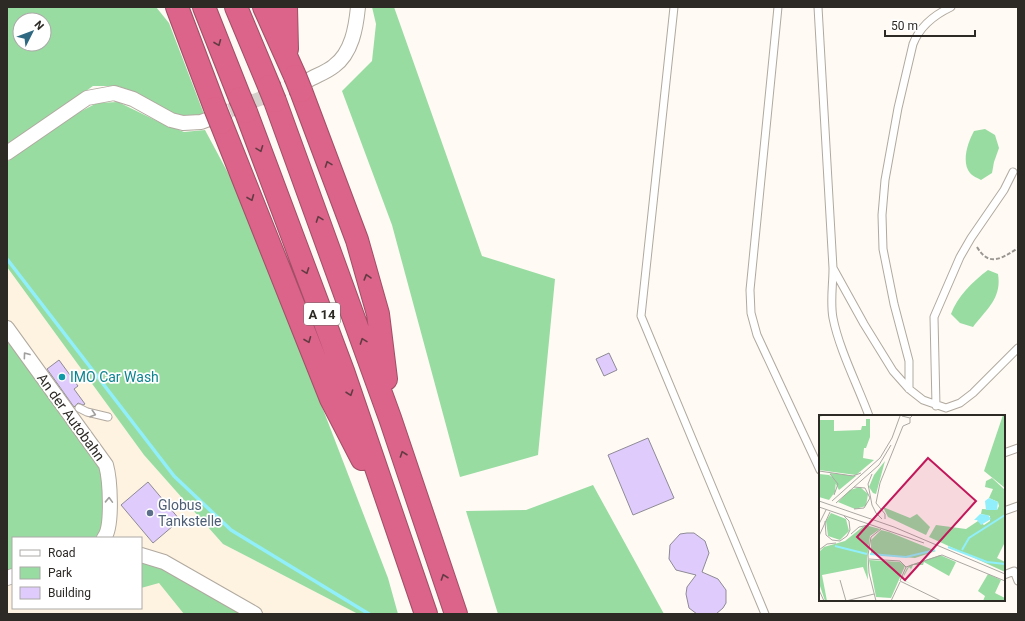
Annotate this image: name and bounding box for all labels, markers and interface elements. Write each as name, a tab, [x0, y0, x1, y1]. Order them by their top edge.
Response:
north arrow	[12, 12, 52, 52]
scale bar	[885, 12, 975, 38]
text: N	[32, 18, 47, 33]
text: 50 m	[891, 19, 918, 33]
one-way arrow	[214, 40, 222, 47]
one-way arrow	[256, 145, 264, 152]
one-way arrow	[325, 161, 333, 168]
one-way arrow	[246, 193, 254, 201]
one-way arrow	[315, 216, 323, 223]
one-way arrow	[302, 267, 310, 274]
one-way arrow	[363, 274, 372, 281]
road number: A 14	[304, 303, 340, 325]
one-way arrow	[303, 337, 311, 344]
one-way arrow	[359, 338, 368, 345]
one-way arrow	[24, 352, 31, 359]
place label: IMO Car Wash	[70, 369, 159, 385]
street label: An der Autobahn	[34, 370, 108, 464]
marker: IMO Car Wash	[57, 372, 67, 382]
one-way arrow	[346, 389, 354, 396]
one-way arrow	[89, 409, 96, 418]
inset map	[819, 415, 1005, 601]
one-way arrow	[399, 450, 407, 457]
one-way arrow	[105, 497, 114, 503]
place label: Globus Tankstelle	[158, 497, 222, 529]
marker: Globus Tankstelle	[145, 508, 155, 518]
legend	[12, 537, 142, 609]
text: Road	[48, 546, 76, 560]
text: Park	[48, 566, 73, 580]
one-way arrow	[440, 574, 449, 581]
text: Building	[48, 586, 91, 600]

